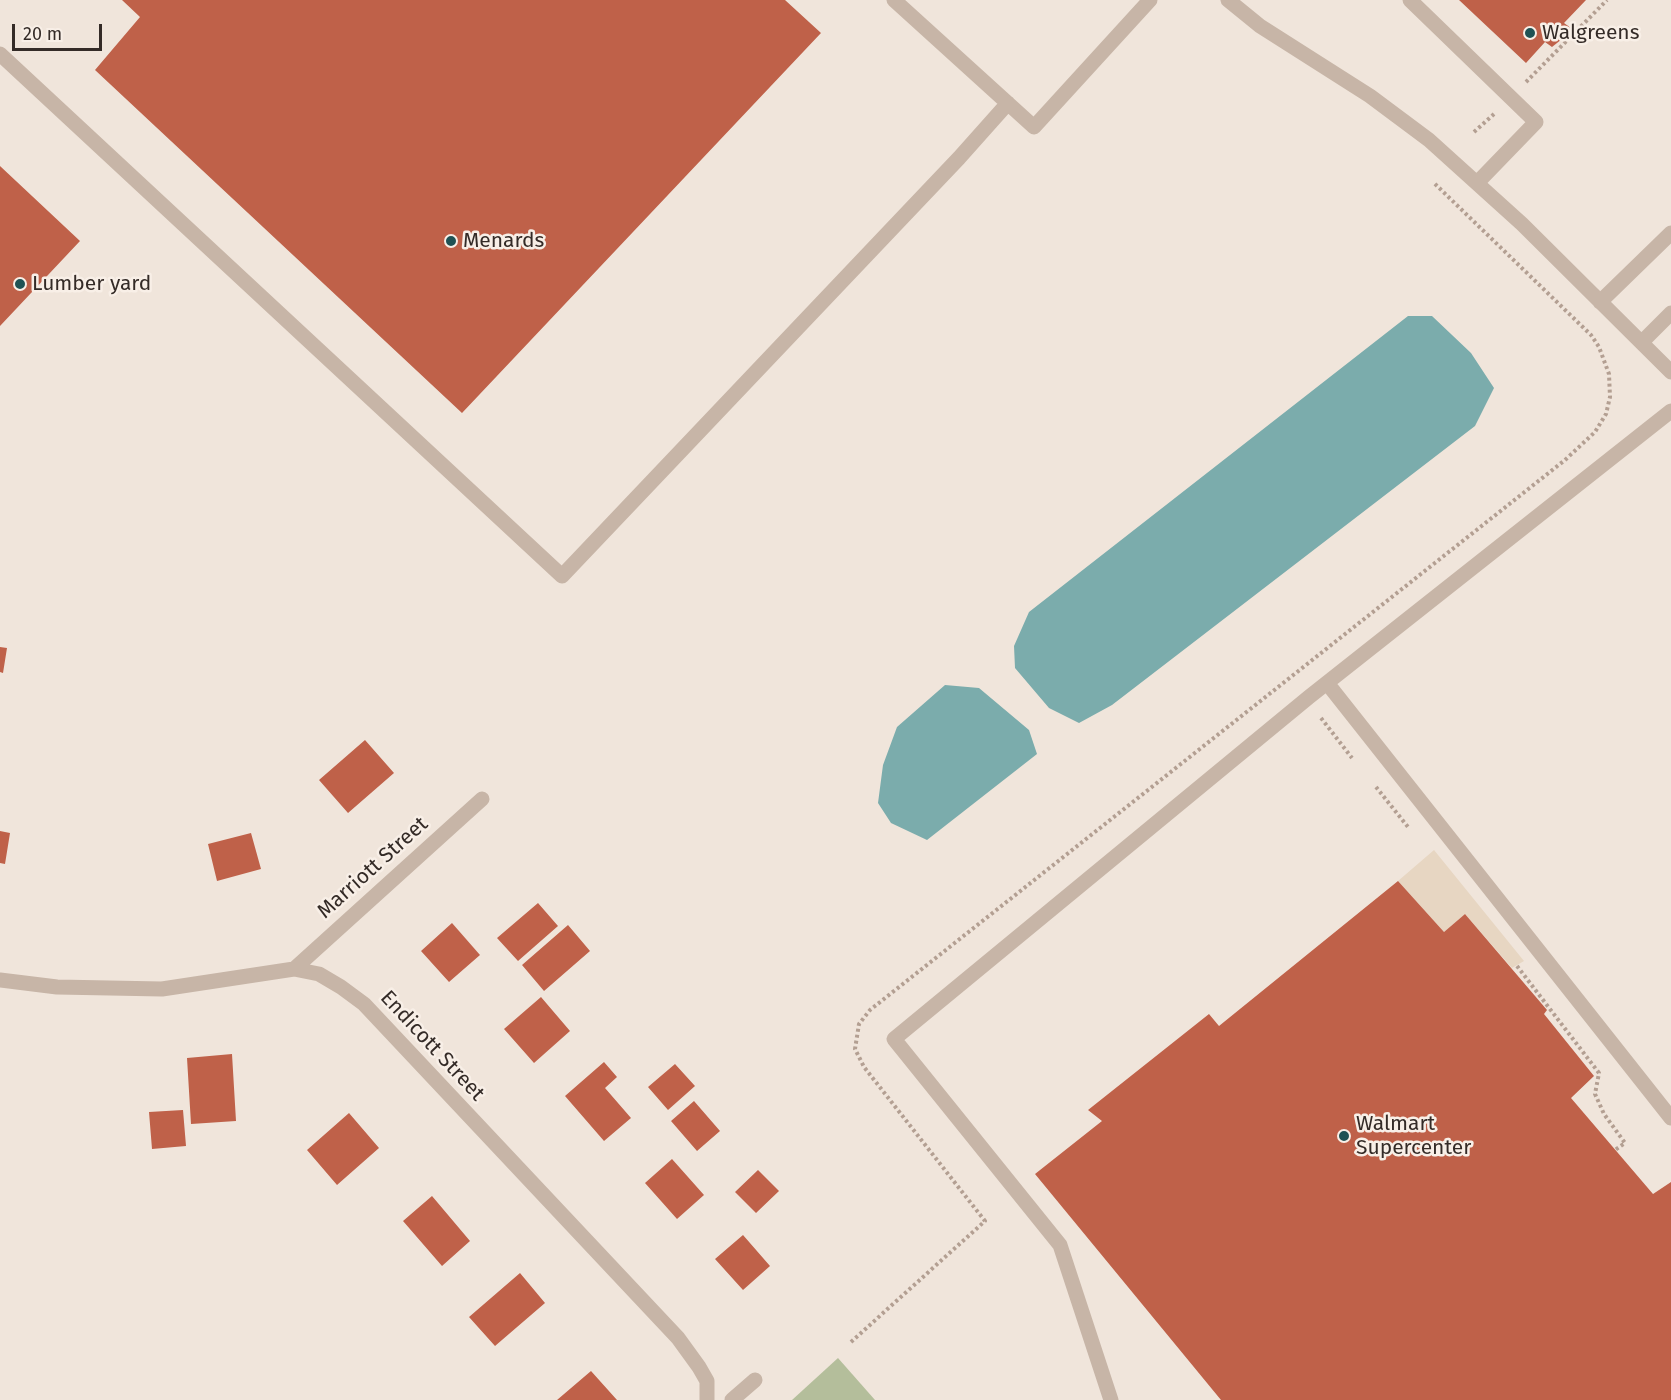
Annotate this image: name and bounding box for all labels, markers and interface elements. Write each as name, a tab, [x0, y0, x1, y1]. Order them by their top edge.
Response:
scale bar	[15, 12, 105, 50]
place label: Walgreens	[1542, 20, 1639, 46]
text: 20 m	[23, 23, 62, 45]
marker: Walgreens	[1523, 26, 1537, 40]
place label: Menards	[463, 228, 544, 254]
marker: Menards	[444, 234, 458, 248]
place label: Lumber yard	[32, 271, 151, 297]
marker: Lumber yard	[13, 277, 27, 291]
street label: Marriott Street	[313, 812, 433, 924]
street label: Endicott Street	[375, 986, 489, 1106]
place label: Walmart Supercenter	[1356, 1111, 1471, 1161]
marker: Walmart Supercenter	[1337, 1129, 1351, 1143]

